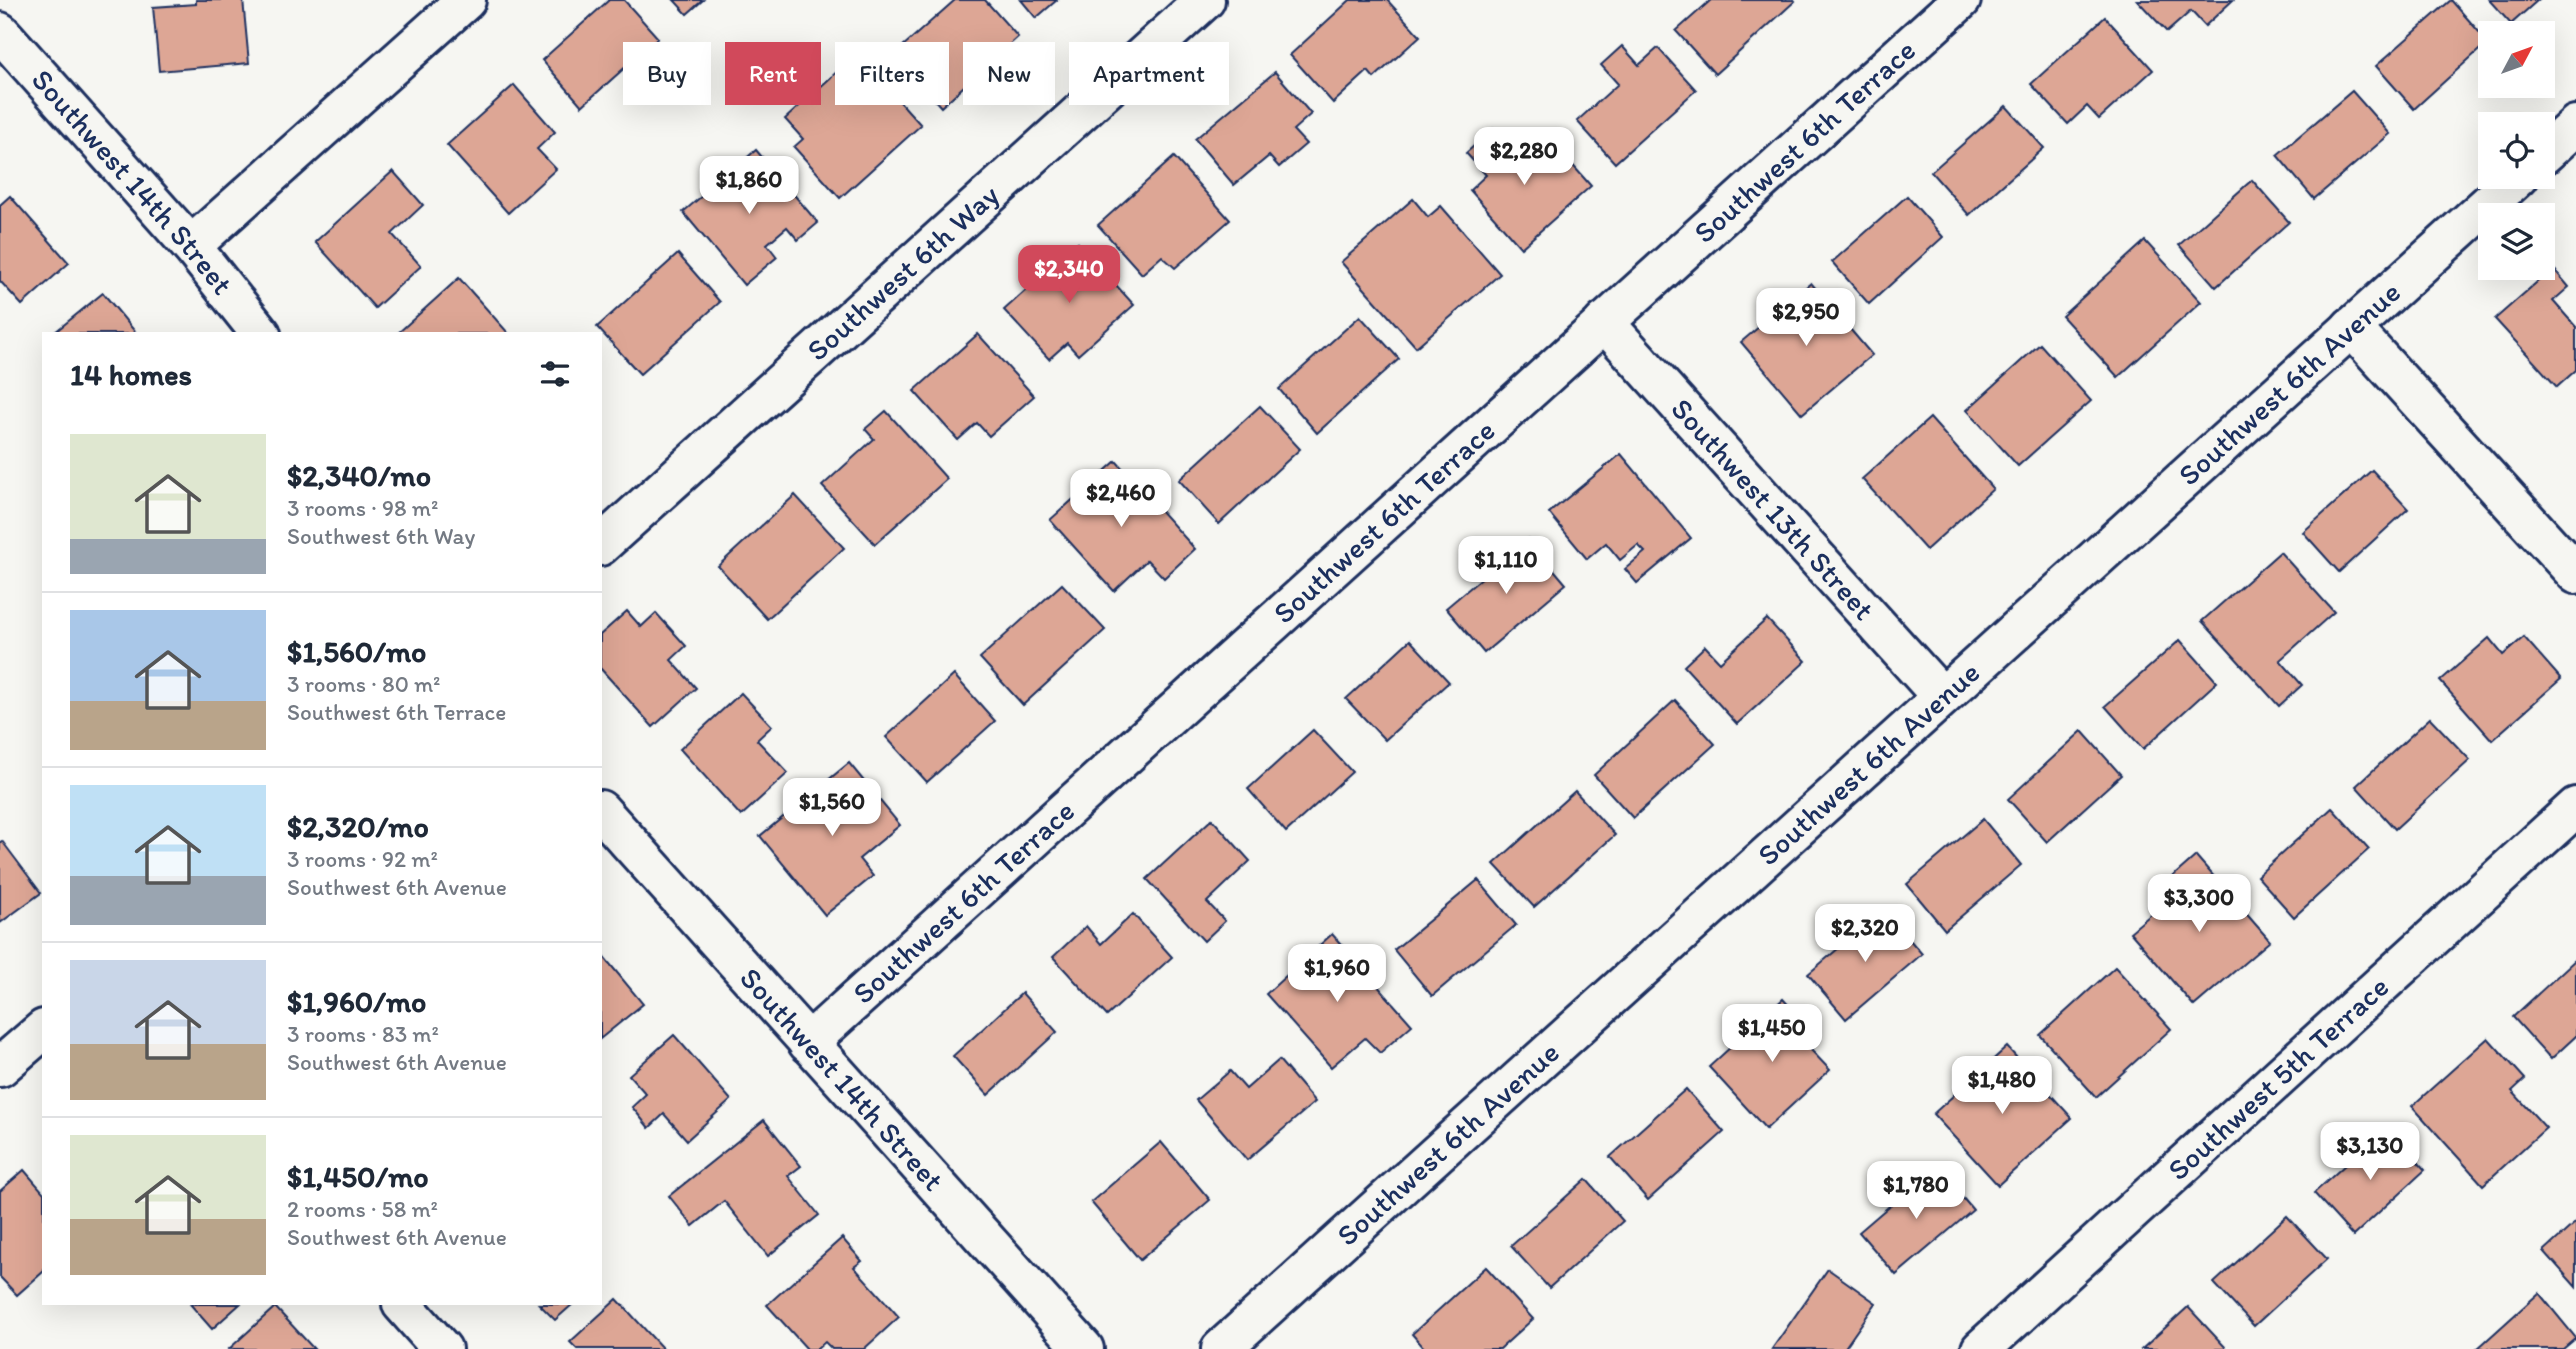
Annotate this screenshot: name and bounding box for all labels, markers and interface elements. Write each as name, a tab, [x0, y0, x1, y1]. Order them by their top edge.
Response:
north arrow	[2478, 21, 2555, 98]
map controls	[2478, 21, 2555, 280]
street label: Southwest 6th Terrace	[1686, 31, 1923, 251]
chip: Buy	[623, 42, 711, 105]
chip: Rent	[725, 42, 821, 105]
chip: Filters	[835, 42, 949, 105]
chip: New	[963, 42, 1055, 105]
chip: Apartment	[1069, 42, 1229, 105]
street label: Southwest 14th Street	[24, 61, 241, 302]
button: locate	[2478, 112, 2555, 189]
pin: $2,280	[1467, 128, 1581, 187]
text: $2,280	[1490, 136, 1558, 164]
pin: $1,860	[692, 156, 806, 216]
text: $1,860	[716, 165, 782, 193]
street label: Southwest 6th Way	[799, 176, 1006, 368]
button: layers	[2478, 203, 2555, 280]
pin: $2,340	[1012, 246, 1126, 305]
text: $2,340	[1034, 254, 1104, 282]
street label: Southwest 6th Avenue	[2170, 273, 2408, 493]
pin: $2,950	[1749, 288, 1863, 348]
text: $2,950	[1772, 297, 1840, 325]
icon: filters	[536, 355, 574, 393]
text: 14 homes	[70, 356, 192, 393]
street label: Southwest 13th Street	[1664, 390, 1883, 627]
street label: Southwest 6th Terrace	[1265, 412, 1502, 631]
text: $2,340/mo	[287, 457, 431, 494]
icon: home	[126, 462, 210, 546]
pin: $2,460	[1064, 470, 1178, 529]
text: $2,460	[1086, 478, 1156, 506]
text: 3 rooms · 98 m²	[287, 494, 438, 522]
text: Southwest 6th Way	[287, 522, 475, 550]
pin: $1,110	[1449, 536, 1563, 596]
text: $1,110	[1474, 545, 1538, 573]
text: $1,560/mo	[287, 633, 426, 670]
icon: home	[126, 638, 210, 722]
street label: Southwest 6th Avenue	[1750, 653, 1987, 873]
text: 3 rooms · 80 m²	[287, 670, 441, 698]
text: Southwest 6th Terrace	[287, 698, 506, 726]
pin: $1,560	[775, 778, 889, 838]
text: $1,560	[799, 787, 865, 815]
street label: Southwest 6th Terrace	[845, 792, 1082, 1012]
text: $2,320/mo	[287, 808, 429, 845]
icon: home	[126, 813, 210, 897]
text: 3 rooms · 92 m²	[287, 845, 438, 873]
text: Southwest 6th Avenue	[287, 873, 507, 901]
pin: $3,300	[2142, 874, 2256, 934]
text: $3,300	[2164, 883, 2234, 911]
pin: $2,320	[1808, 904, 1922, 964]
text: $2,320	[1831, 913, 1899, 941]
pin: $1,960	[1280, 944, 1394, 1004]
text: $1,960	[1304, 953, 1370, 981]
street label: Southwest 14th Street	[732, 960, 952, 1198]
street label: Southwest 5th Terrace	[2160, 968, 2396, 1188]
text: $1,960/mo	[287, 983, 426, 1020]
icon: home	[126, 988, 210, 1072]
pin: $1,450	[1715, 1004, 1829, 1064]
text: $1,450	[1738, 1013, 1806, 1041]
text: 3 rooms · 83 m²	[287, 1020, 439, 1048]
street label: Southwest 6th Avenue	[1329, 1034, 1567, 1253]
text: Southwest 6th Avenue	[287, 1048, 507, 1076]
pin: $1,480	[1945, 1056, 2059, 1116]
text: $1,480	[1968, 1065, 2036, 1093]
pin: $3,130	[2313, 1122, 2427, 1182]
text: $3,130	[2336, 1131, 2404, 1159]
text: $1,450/mo	[287, 1158, 429, 1195]
pin: $1,780	[1859, 1162, 1973, 1221]
icon: home	[126, 1163, 210, 1247]
text: $1,780	[1883, 1170, 1949, 1198]
text: 2 rooms · 58 m²	[287, 1195, 438, 1223]
text: Southwest 6th Avenue	[287, 1223, 507, 1251]

